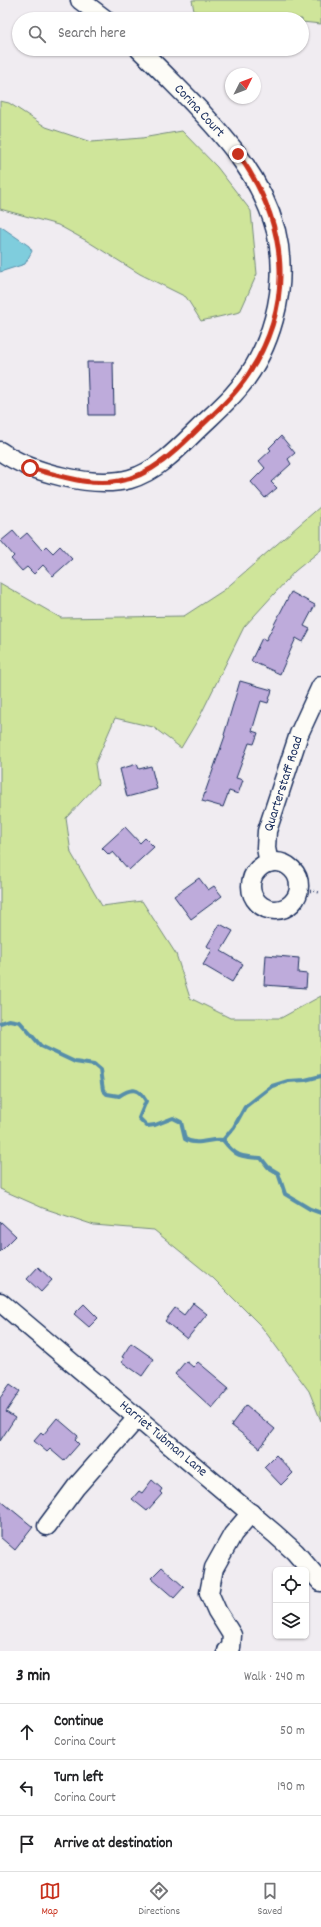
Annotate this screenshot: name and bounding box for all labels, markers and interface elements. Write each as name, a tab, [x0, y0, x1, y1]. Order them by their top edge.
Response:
search box	[12, 12, 309, 56]
icon: search	[26, 23, 48, 45]
text: Search here	[58, 23, 126, 45]
north arrow	[225, 68, 261, 104]
street label: Corina Court	[169, 80, 229, 142]
route end	[229, 145, 247, 163]
route start	[21, 459, 39, 477]
street label: Quarterstaff Road	[259, 734, 309, 834]
street label: Harriet Tubman Lane	[115, 1396, 211, 1482]
map controls	[273, 1567, 309, 1639]
button: locate	[273, 1567, 309, 1603]
button: layers	[273, 1603, 309, 1639]
text: 3 min	[16, 1665, 50, 1689]
text: Walk · 240 m	[244, 1668, 305, 1687]
text: Continue	[54, 1711, 103, 1733]
icon: ahead	[16, 1721, 38, 1743]
text: 50 m	[280, 1722, 305, 1741]
text: Corina Court	[54, 1733, 116, 1752]
text: Turn left	[54, 1767, 103, 1789]
icon: left	[16, 1777, 38, 1799]
text: 190 m	[277, 1778, 305, 1797]
text: Corina Court	[54, 1789, 116, 1808]
icon: arrive	[16, 1833, 38, 1855]
text: Arrive at destination	[54, 1833, 172, 1855]
tab: Map	[39, 1880, 61, 1920]
tab: Directions	[138, 1880, 180, 1920]
tab: Saved	[258, 1880, 282, 1920]

